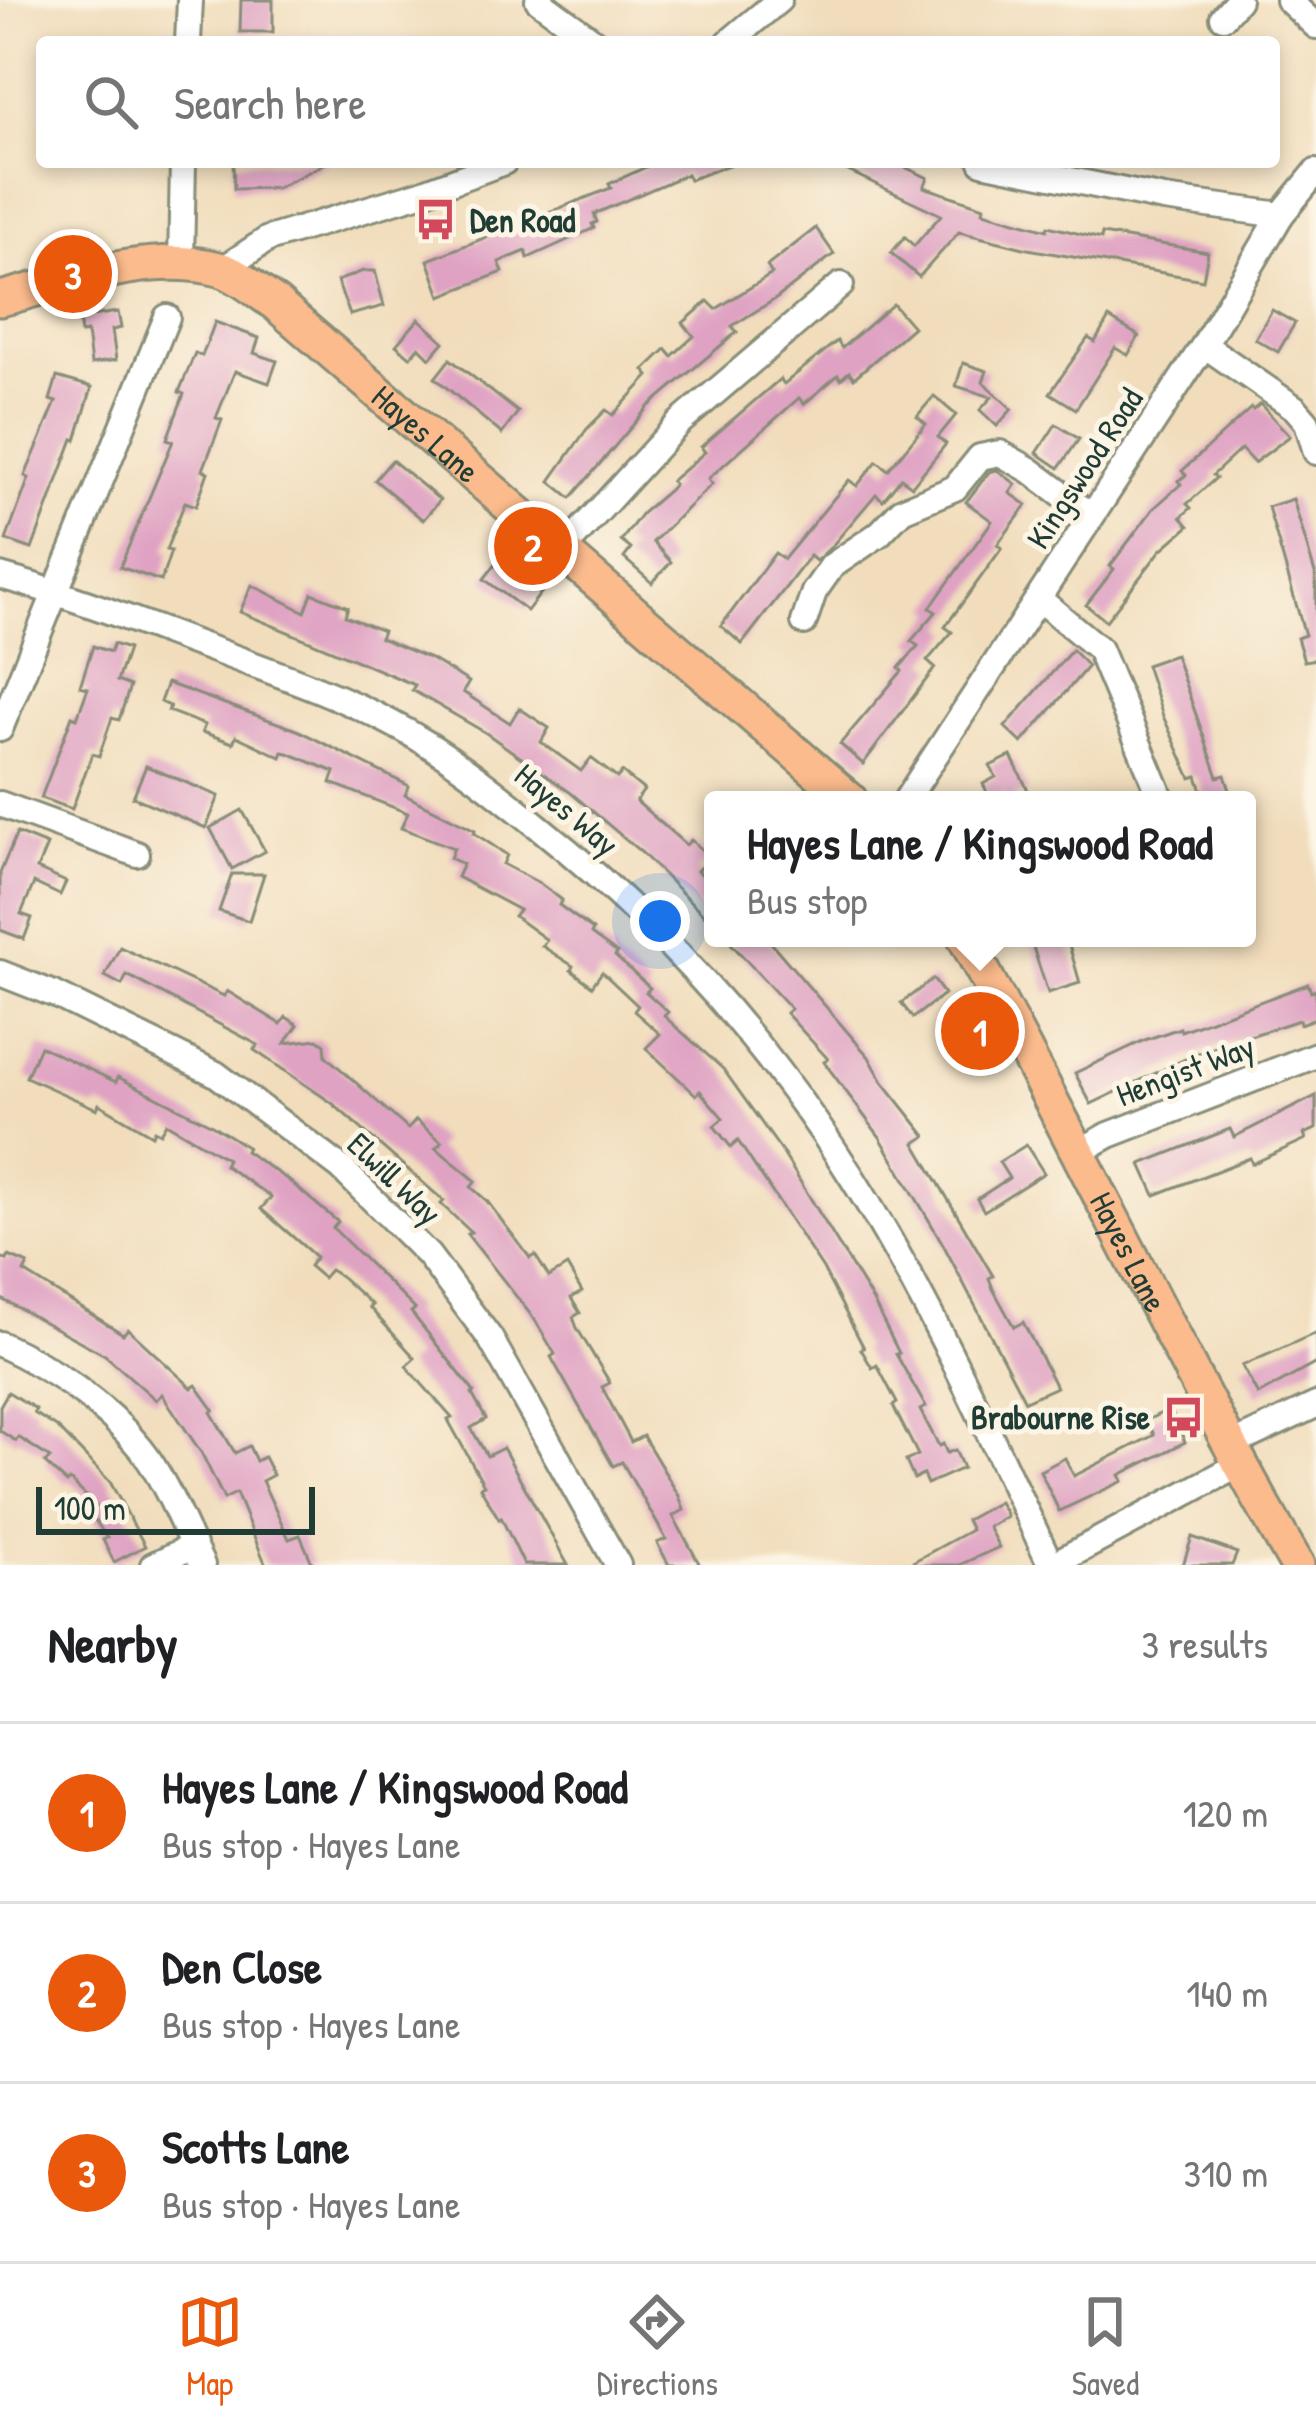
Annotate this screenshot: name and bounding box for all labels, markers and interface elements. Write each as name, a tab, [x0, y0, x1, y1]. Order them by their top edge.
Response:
search box	[36, 36, 1280, 168]
icon: search	[78, 69, 144, 135]
text: Search here	[174, 72, 366, 133]
bus stop icon: Den Road	[413, 197, 459, 243]
place label: Den Road	[470, 198, 576, 242]
pin: 3	[34, 229, 112, 319]
street label: Hayes Lane	[363, 375, 489, 492]
street label: Kingswood Road	[1016, 379, 1153, 557]
pin: 2	[494, 501, 572, 591]
street label: Hayes Way	[505, 753, 628, 866]
popup	[704, 791, 1256, 947]
text: Hayes Lane / Kingswood Road	[747, 812, 1213, 873]
text: Bus stop	[747, 873, 867, 926]
your location	[630, 891, 690, 951]
pin: 1	[941, 986, 1019, 1076]
street label: Hengist Way	[1110, 1024, 1261, 1117]
street label: Elwill Way	[338, 1122, 452, 1235]
street label: Hayes Lane	[1080, 1184, 1178, 1319]
bus stop icon: Brabourne Rise	[1161, 1394, 1207, 1440]
place label: Brabourne Rise	[971, 1395, 1151, 1439]
scale bar	[36, 1481, 315, 1534]
text: 100 m	[54, 1486, 126, 1530]
text: Nearby	[48, 1609, 178, 1678]
text: 3 results	[1142, 1617, 1268, 1670]
text: Hayes Lane / Kingswood Road	[162, 1756, 628, 1817]
text: 1	[80, 1786, 94, 1839]
text: 120 m	[1183, 1786, 1268, 1839]
text: Bus stop · Hayes Lane	[162, 1817, 460, 1870]
text: Den Close	[162, 1936, 322, 1997]
text: 2	[78, 1966, 96, 2019]
text: 140 m	[1186, 1966, 1268, 2019]
text: Bus stop · Hayes Lane	[162, 1997, 460, 2050]
text: Scotts Lane	[162, 2116, 350, 2177]
text: 3	[78, 2146, 96, 2199]
text: 310 m	[1183, 2146, 1268, 2199]
text: Bus stop · Hayes Lane	[162, 2177, 460, 2230]
tab: Map	[177, 2289, 243, 2405]
tab: Directions	[597, 2289, 718, 2405]
tab: Saved	[1072, 2289, 1139, 2405]

